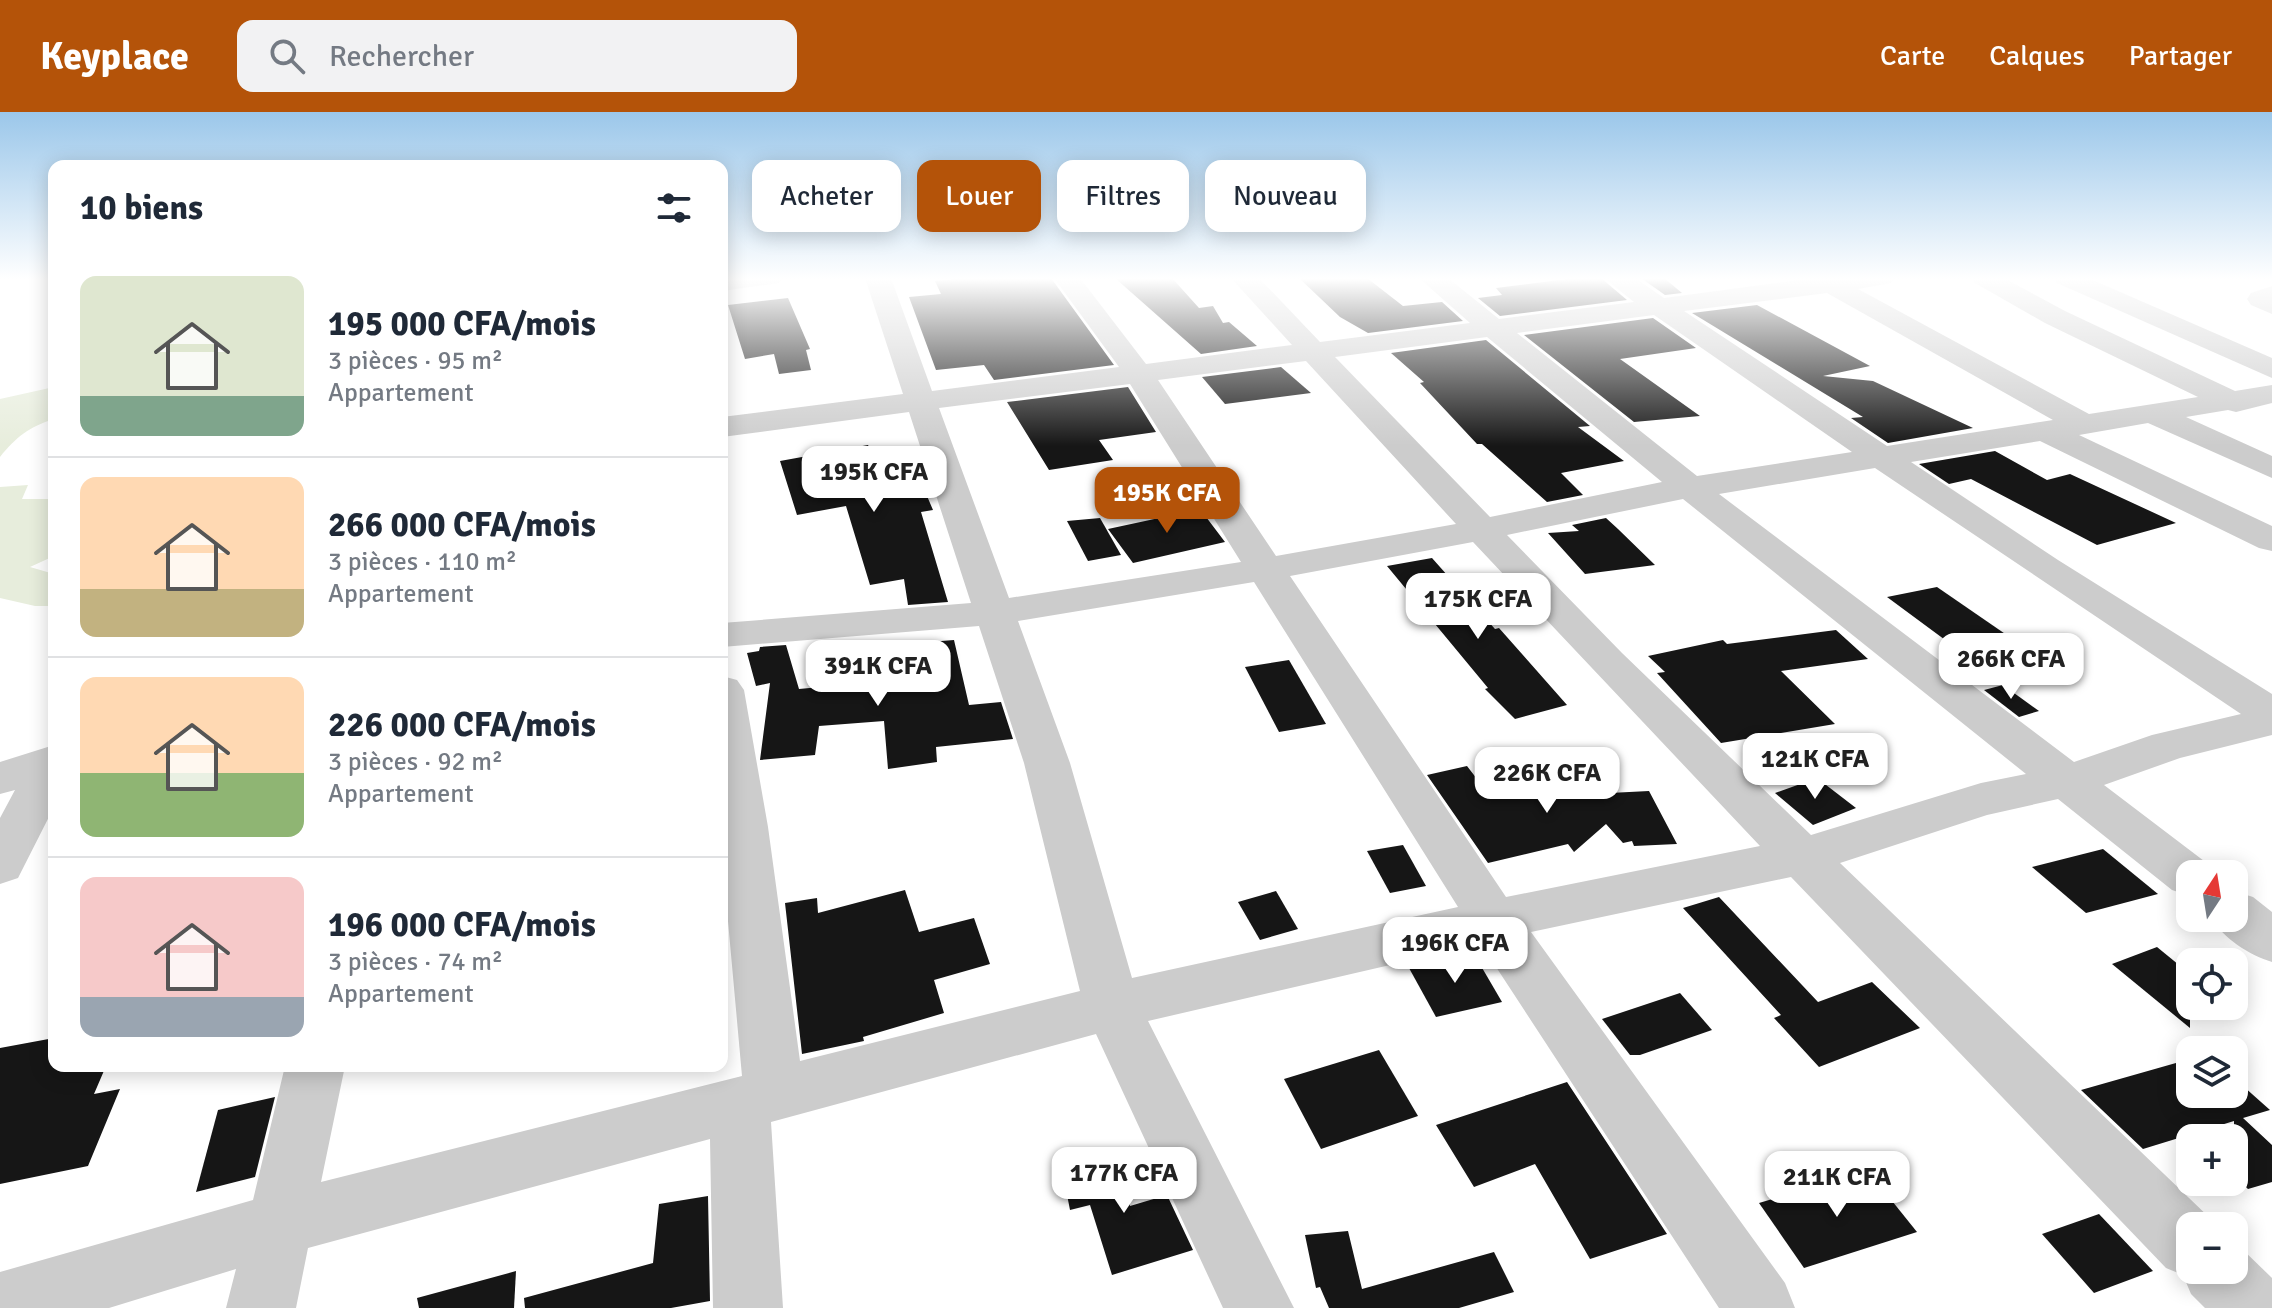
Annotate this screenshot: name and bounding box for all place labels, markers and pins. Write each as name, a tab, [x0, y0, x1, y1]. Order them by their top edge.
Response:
pin: 195K CFA	[791, 446, 957, 514]
pin: 195K CFA	[1084, 467, 1250, 535]
pin: 175K CFA	[1395, 573, 1561, 641]
pin: 266K CFA	[1928, 633, 2094, 701]
pin: 391K CFA	[795, 640, 961, 708]
pin: 121K CFA	[1732, 733, 1898, 801]
pin: 226K CFA	[1464, 747, 1630, 815]
pin: 196K CFA	[1372, 917, 1538, 985]
pin: 177K CFA	[1041, 1147, 1207, 1215]
pin: 211K CFA	[1754, 1151, 1920, 1219]

